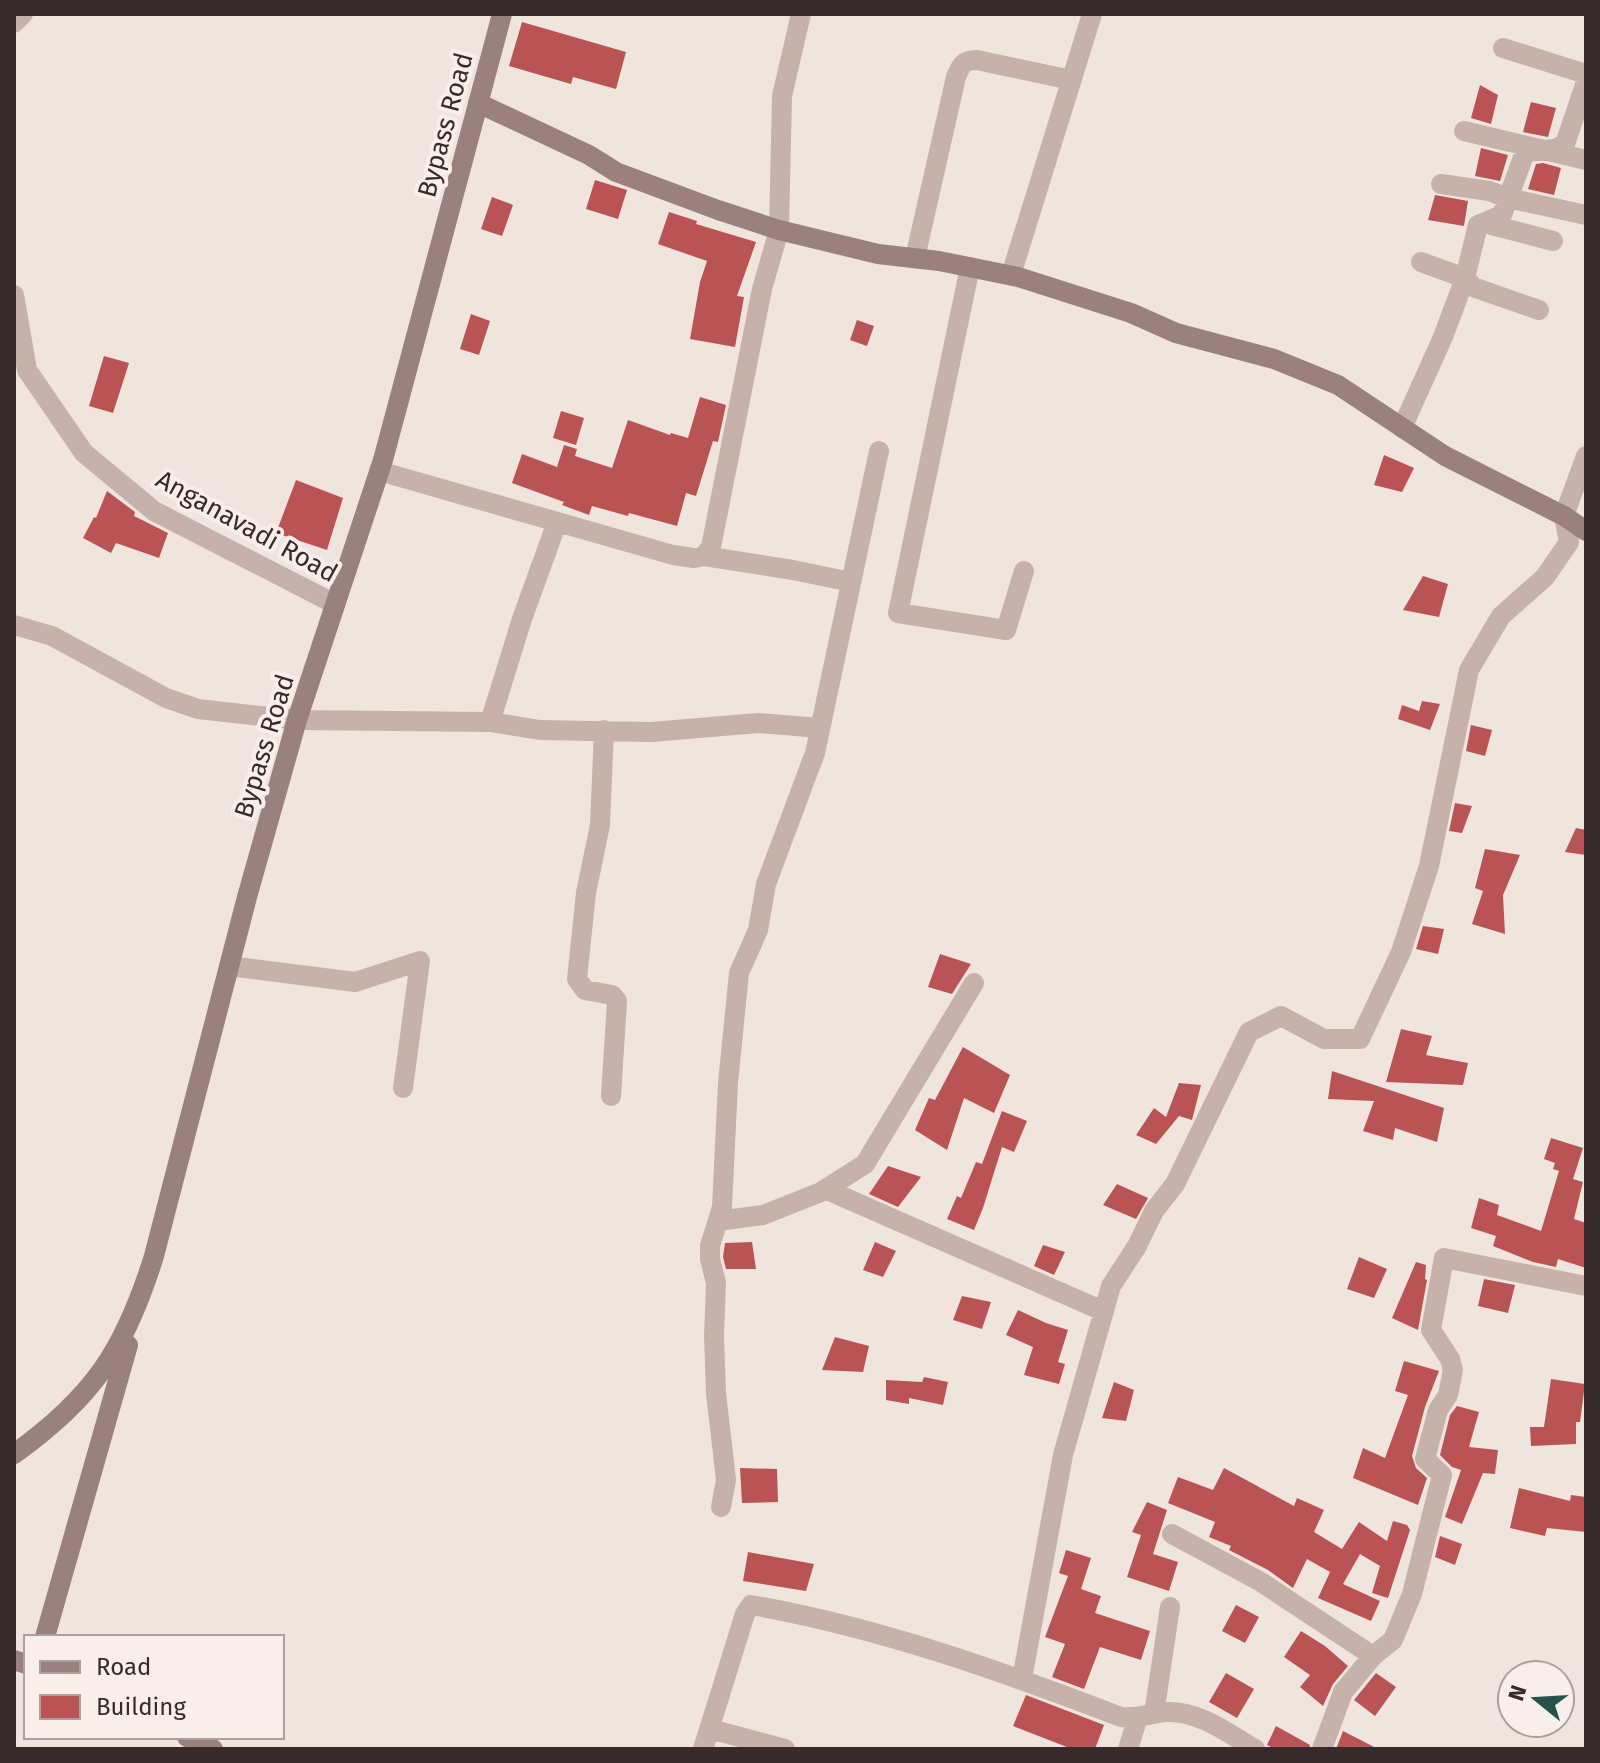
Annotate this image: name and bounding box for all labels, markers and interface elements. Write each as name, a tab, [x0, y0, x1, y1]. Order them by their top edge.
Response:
street label: Bypass Road	[411, 49, 480, 201]
street label: Anganavadi Road	[151, 464, 343, 589]
street label: Bypass Road	[228, 671, 301, 822]
legend	[24, 1635, 284, 1739]
text: Road	[96, 1653, 151, 1681]
north arrow	[1496, 1659, 1576, 1739]
text: N	[1502, 1682, 1533, 1704]
text: Building	[96, 1693, 186, 1721]

